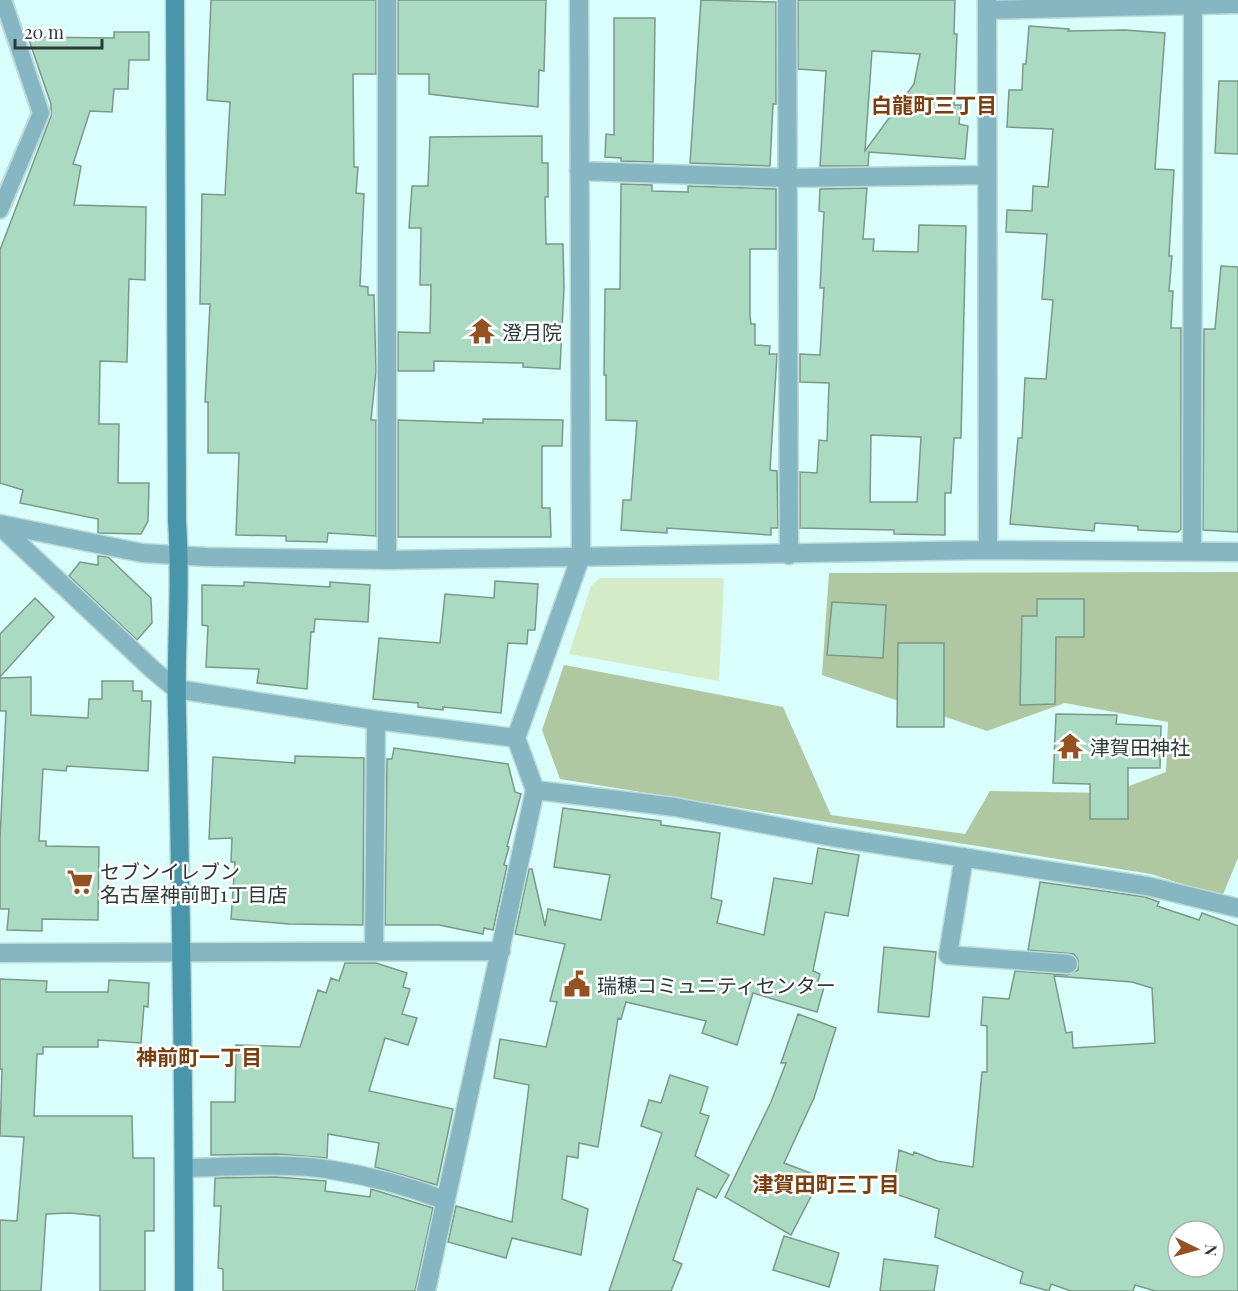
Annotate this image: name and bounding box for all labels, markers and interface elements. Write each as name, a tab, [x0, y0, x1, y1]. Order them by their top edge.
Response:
scale bar	[15, 12, 102, 50]
text: 20 m	[24, 20, 64, 44]
district label: 白龍町三丁目	[871, 90, 997, 118]
temple icon: 澄月院	[467, 316, 497, 346]
place label: 澄月院	[502, 318, 562, 345]
temple icon: 津賀田神社	[1055, 731, 1085, 761]
place label: 津賀田神社	[1090, 733, 1190, 760]
place label: セブンイレブン 名古屋神前町1丁目店	[100, 857, 287, 907]
supermarket icon: セブンイレブン 名古屋神前町1丁目店	[65, 867, 95, 897]
public building icon: 瑞穂コミュニティセンター	[562, 969, 592, 999]
place label: 瑞穂コミュニティセンター	[597, 971, 836, 998]
district label: 神前町一丁目	[136, 1042, 262, 1070]
district label: 津賀田町三丁目	[753, 1169, 900, 1197]
north arrow	[1166, 1219, 1226, 1279]
text: N	[1200, 1244, 1222, 1257]

